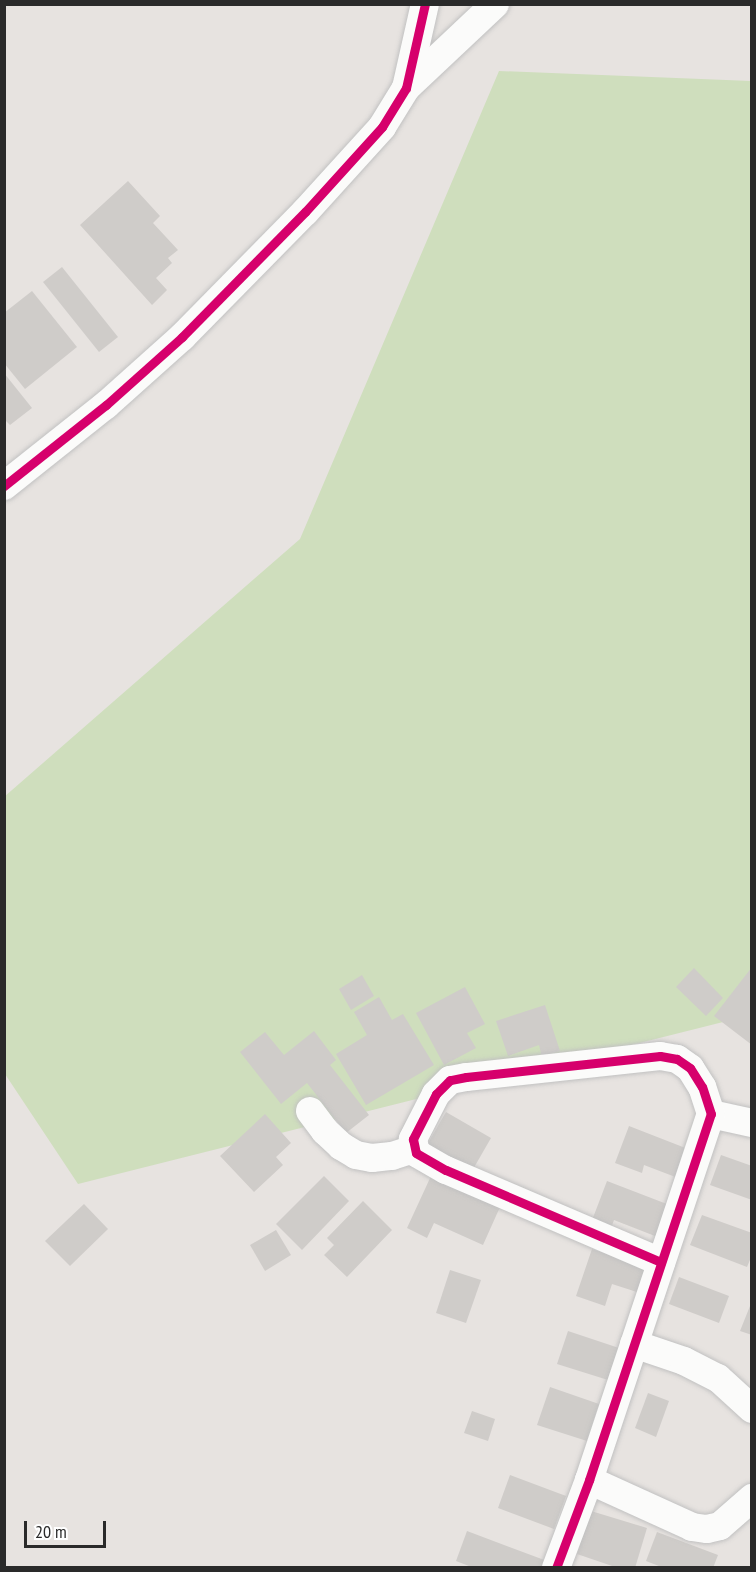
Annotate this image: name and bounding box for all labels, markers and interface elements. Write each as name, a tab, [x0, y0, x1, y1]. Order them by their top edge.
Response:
scale bar	[27, 1509, 110, 1547]
text: 20 m	[35, 1520, 67, 1543]

